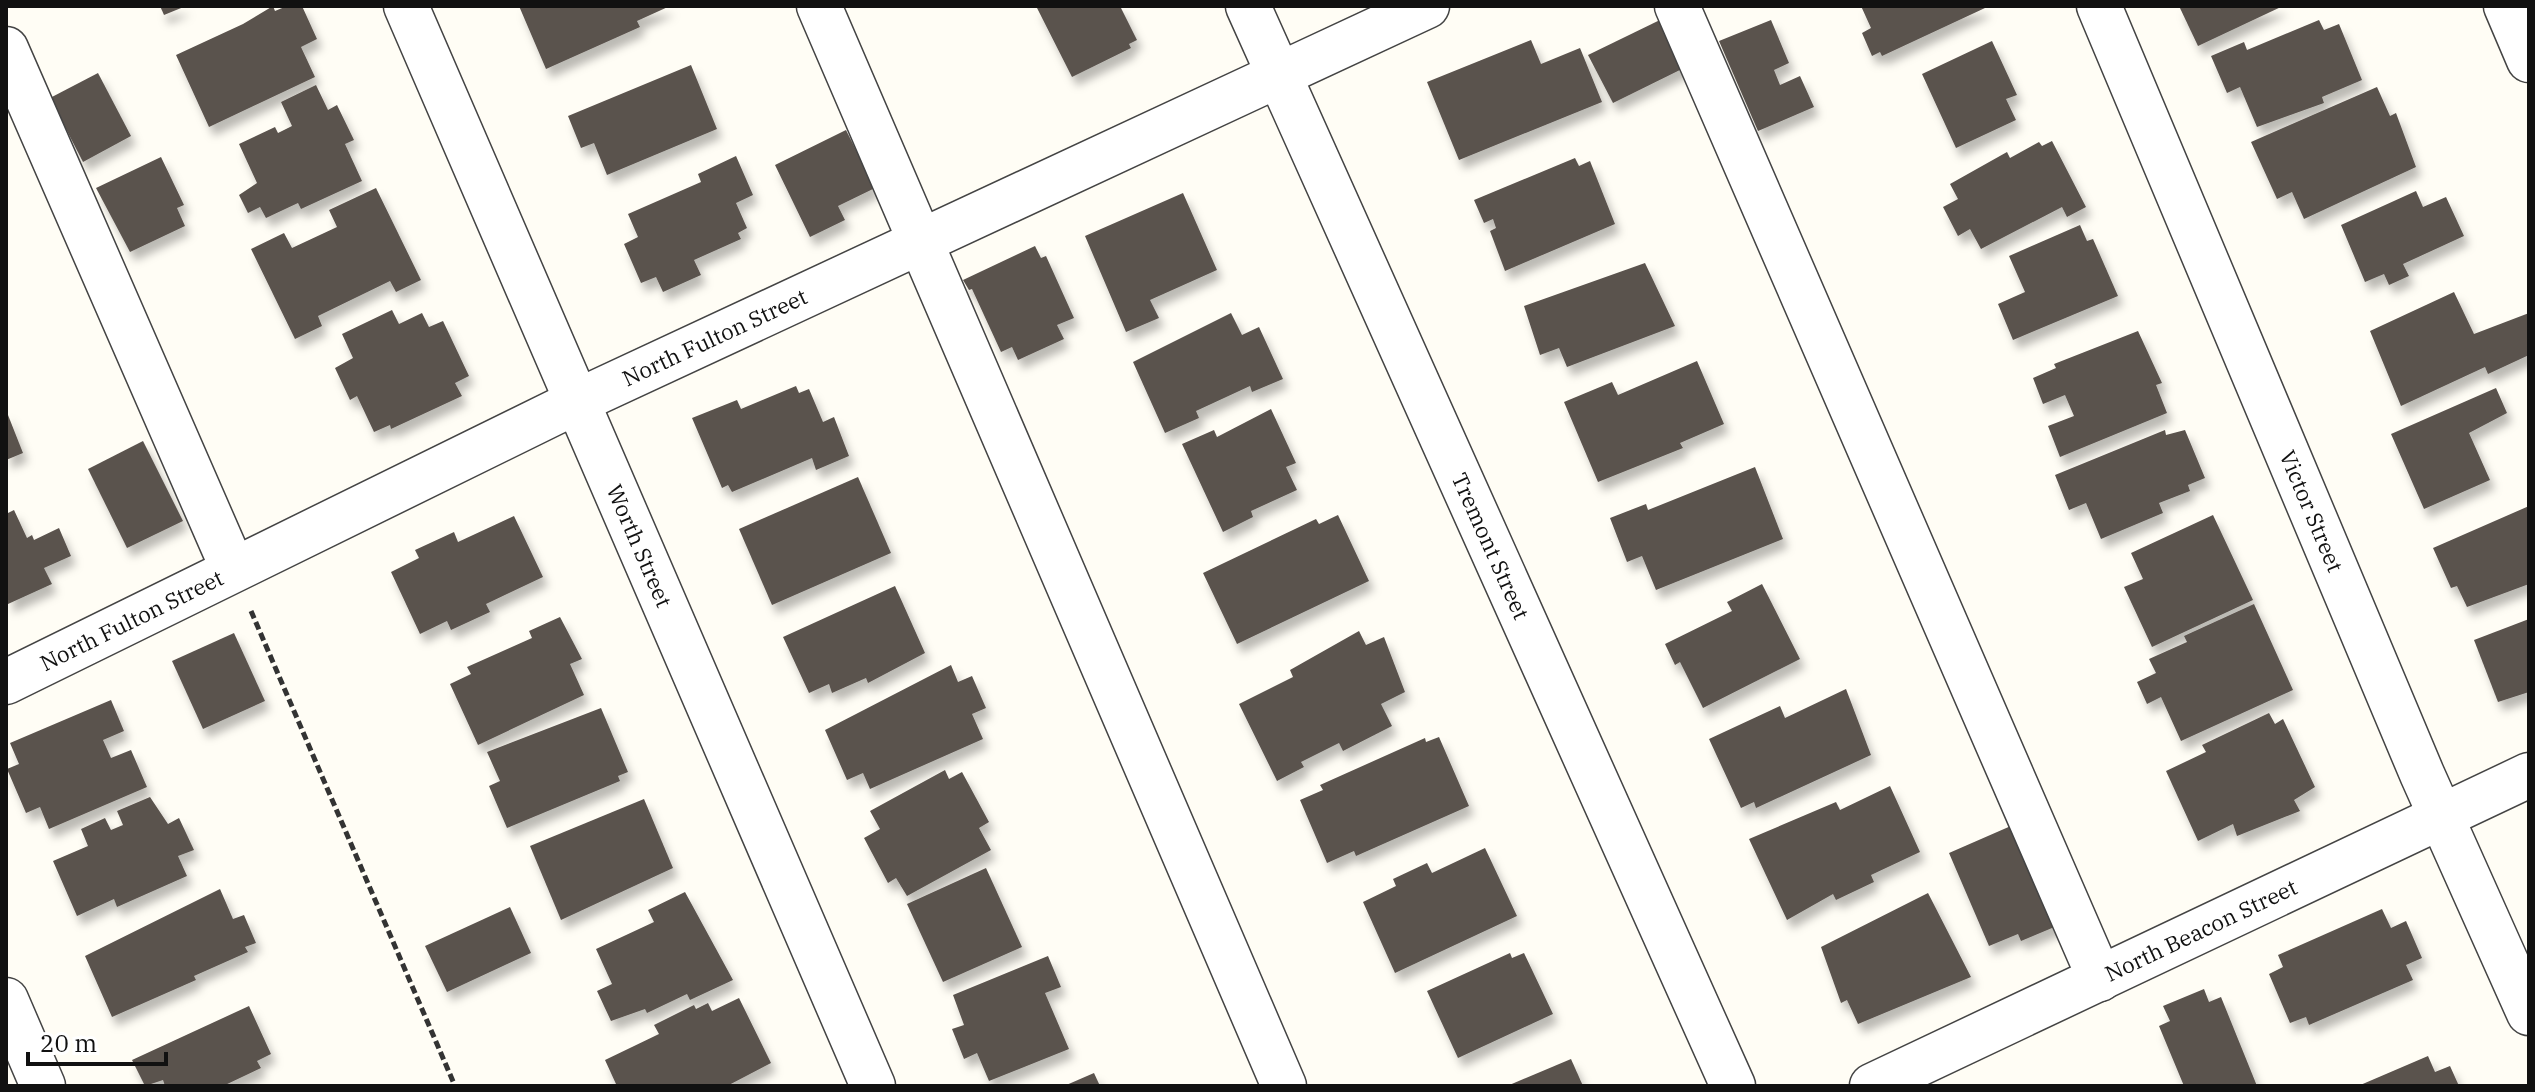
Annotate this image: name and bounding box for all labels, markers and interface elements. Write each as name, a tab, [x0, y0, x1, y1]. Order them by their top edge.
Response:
street label: North Fulton Street	[617, 281, 812, 392]
street label: Victor Street	[2273, 446, 2350, 576]
street label: Tremont Street	[1445, 468, 1537, 624]
street label: Worth Street	[600, 480, 679, 612]
street label: North Fulton Street	[35, 562, 228, 677]
street label: North Beacon Street	[2100, 872, 2302, 988]
scale bar	[28, 1016, 166, 1066]
text: 20 m	[40, 1027, 97, 1059]

